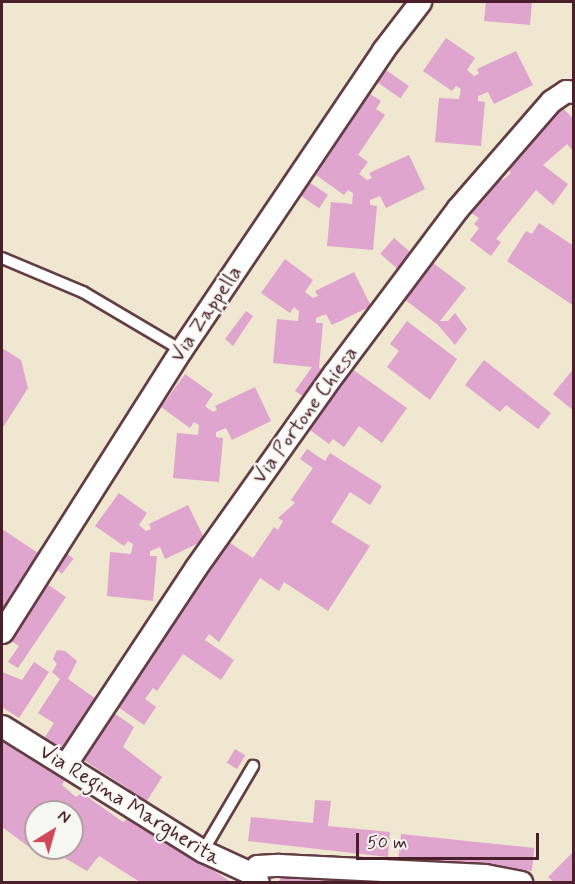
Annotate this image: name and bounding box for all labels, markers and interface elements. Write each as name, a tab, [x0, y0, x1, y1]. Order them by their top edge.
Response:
street label: Via Zappella	[165, 261, 247, 367]
street label: Via Portone Chiesa	[246, 340, 364, 490]
street label: Via Regina Margherita	[35, 739, 225, 871]
north arrow	[24, 800, 84, 860]
text: N	[53, 805, 75, 828]
scale bar	[359, 821, 542, 859]
text: 50 m	[367, 831, 407, 855]

